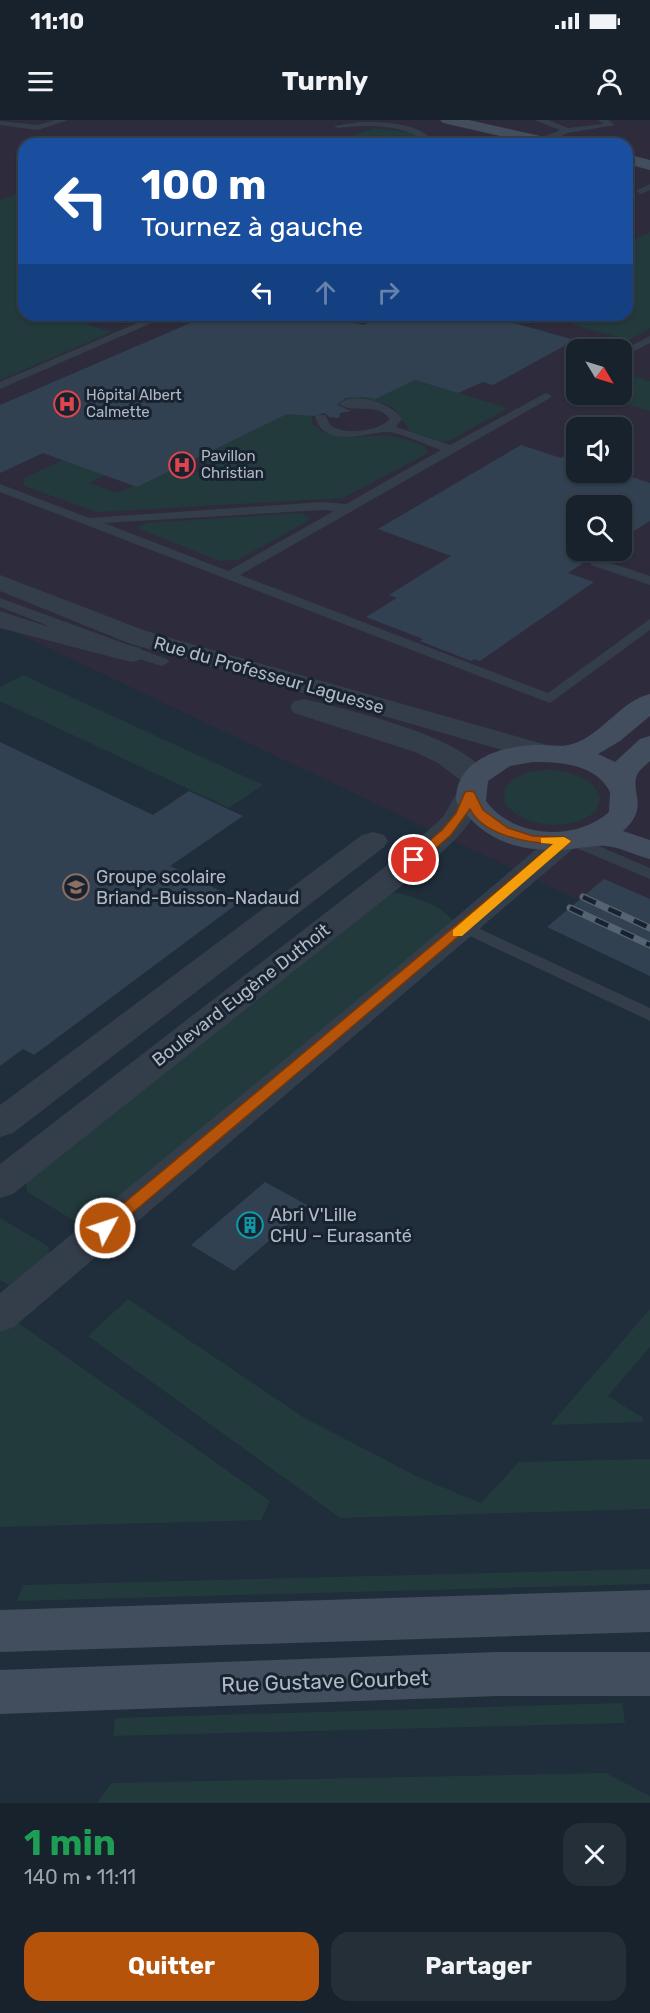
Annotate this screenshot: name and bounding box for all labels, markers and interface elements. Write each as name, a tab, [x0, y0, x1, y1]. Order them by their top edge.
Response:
text: 11:10	[30, 8, 84, 35]
icon: menu	[24, 65, 57, 98]
text: Turnly	[282, 65, 368, 97]
icon: person	[593, 65, 626, 98]
text: 100 m	[141, 160, 266, 210]
icon: left	[42, 162, 120, 240]
text: Tournez à gauche	[141, 211, 363, 243]
icon: left	[246, 276, 279, 309]
icon: ahead	[309, 276, 342, 309]
icon: right	[372, 276, 405, 309]
north arrow	[566, 339, 632, 405]
map controls	[566, 339, 632, 561]
place label: Hôpital Albert Calmette	[86, 386, 182, 421]
hospital icon: Hôpital Albert Calmette	[52, 389, 82, 419]
button: sound	[566, 417, 632, 483]
place label: Pavillon Christian	[201, 447, 264, 482]
hospital icon: Pavillon Christian	[167, 450, 197, 480]
button: search	[566, 495, 632, 561]
street label: Rue du Professeur Laguesse	[151, 632, 387, 718]
pin	[388, 834, 439, 885]
icon: arrive	[397, 843, 430, 876]
place label: Groupe scolaire Briand-Buisson-Nadaud	[96, 866, 299, 909]
school or university icon: Groupe scolaire Briand-Buisson-Nadaud	[61, 872, 91, 902]
street label: Boulevard Eugène Duthoit	[148, 919, 334, 1071]
position arrow	[73, 1196, 137, 1260]
place label: Abri V'Lille CHU – Eurasanté	[270, 1204, 412, 1247]
building icon: Abri V'Lille CHU – Eurasanté	[235, 1210, 265, 1240]
street label: Rue Gustave Courbet	[221, 1665, 429, 1697]
text: 1 min	[24, 1821, 116, 1864]
button: close	[563, 1823, 626, 1886]
text: 140 m · 11:11	[24, 1865, 136, 1889]
button: Quitter	[24, 1932, 319, 2001]
button: Partager	[331, 1932, 626, 2001]

